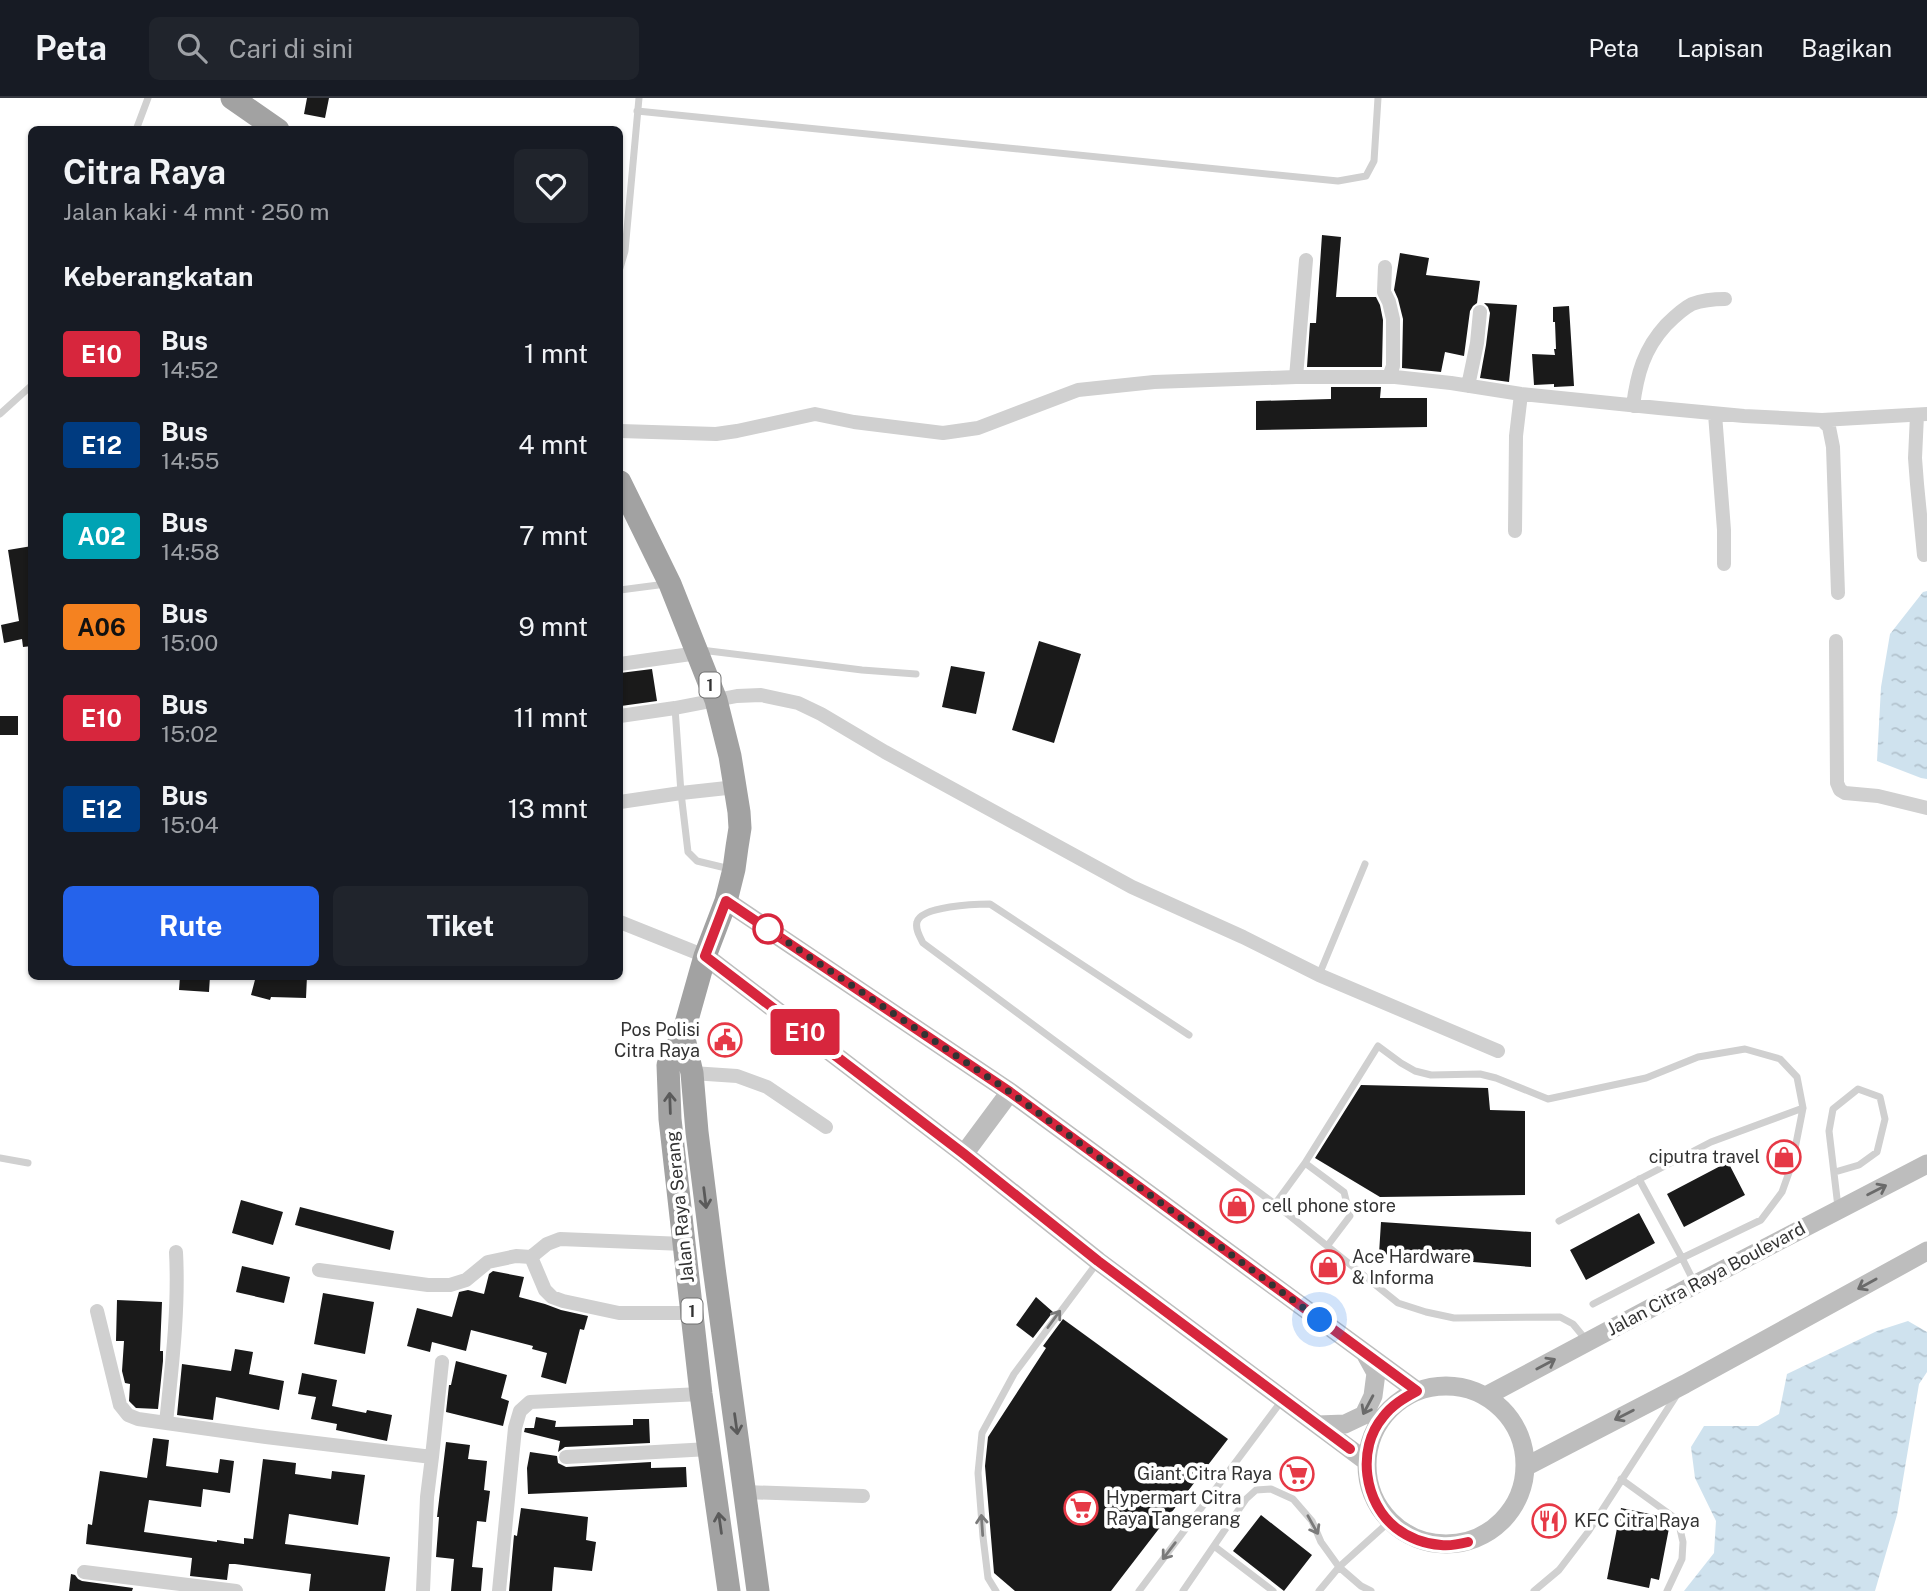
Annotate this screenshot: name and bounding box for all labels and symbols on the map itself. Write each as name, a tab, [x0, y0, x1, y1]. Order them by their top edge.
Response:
road number: 1	[700, 672, 720, 698]
unlabelled marker	[753, 914, 783, 944]
line badge: E10	[765, 1009, 845, 1055]
place label: Pos Polisi Citra Raya	[614, 1019, 700, 1061]
public building icon: Pos Polisi Citra Raya	[706, 1021, 744, 1059]
one-way arrow	[663, 1092, 676, 1115]
street label: Jalan Raya Serang	[661, 1130, 698, 1284]
shop icon: ciputra travel	[1765, 1138, 1803, 1176]
place label: ciputra travel	[1649, 1146, 1760, 1167]
one-way arrow	[1866, 1182, 1887, 1196]
one-way arrow	[699, 1186, 712, 1209]
shop icon: cell phone store	[1218, 1187, 1256, 1225]
place label: cell phone store	[1262, 1195, 1396, 1216]
street label: Jalan Citra Raya Boulevard	[1603, 1217, 1809, 1340]
place label: Ace Hardware & Informa	[1352, 1246, 1471, 1288]
shop icon: Ace Hardware & Informa	[1309, 1248, 1347, 1286]
one-way arrow	[1857, 1278, 1878, 1291]
road number: 1	[682, 1298, 702, 1324]
your location	[1302, 1302, 1337, 1337]
one-way arrow	[1046, 1310, 1061, 1329]
one-way arrow	[1535, 1357, 1556, 1370]
one-way arrow	[1360, 1395, 1374, 1415]
one-way arrow	[1614, 1409, 1635, 1423]
one-way arrow	[730, 1412, 743, 1435]
supermarket icon: Giant Citra Raya	[1278, 1455, 1316, 1493]
place label: Giant Citra Raya	[1137, 1463, 1272, 1484]
place label: Hypermart Citra Raya Tangerang	[1106, 1487, 1242, 1529]
supermarket icon: Hypermart Citra Raya Tangerang	[1062, 1489, 1100, 1527]
restaurant icon: KFC Citra Raya	[1530, 1502, 1568, 1540]
place label: KFC Citra Raya	[1574, 1510, 1700, 1531]
one-way arrow	[713, 1513, 726, 1535]
one-way arrow	[975, 1514, 988, 1537]
one-way arrow	[1306, 1514, 1320, 1534]
one-way arrow	[1161, 1541, 1176, 1560]

